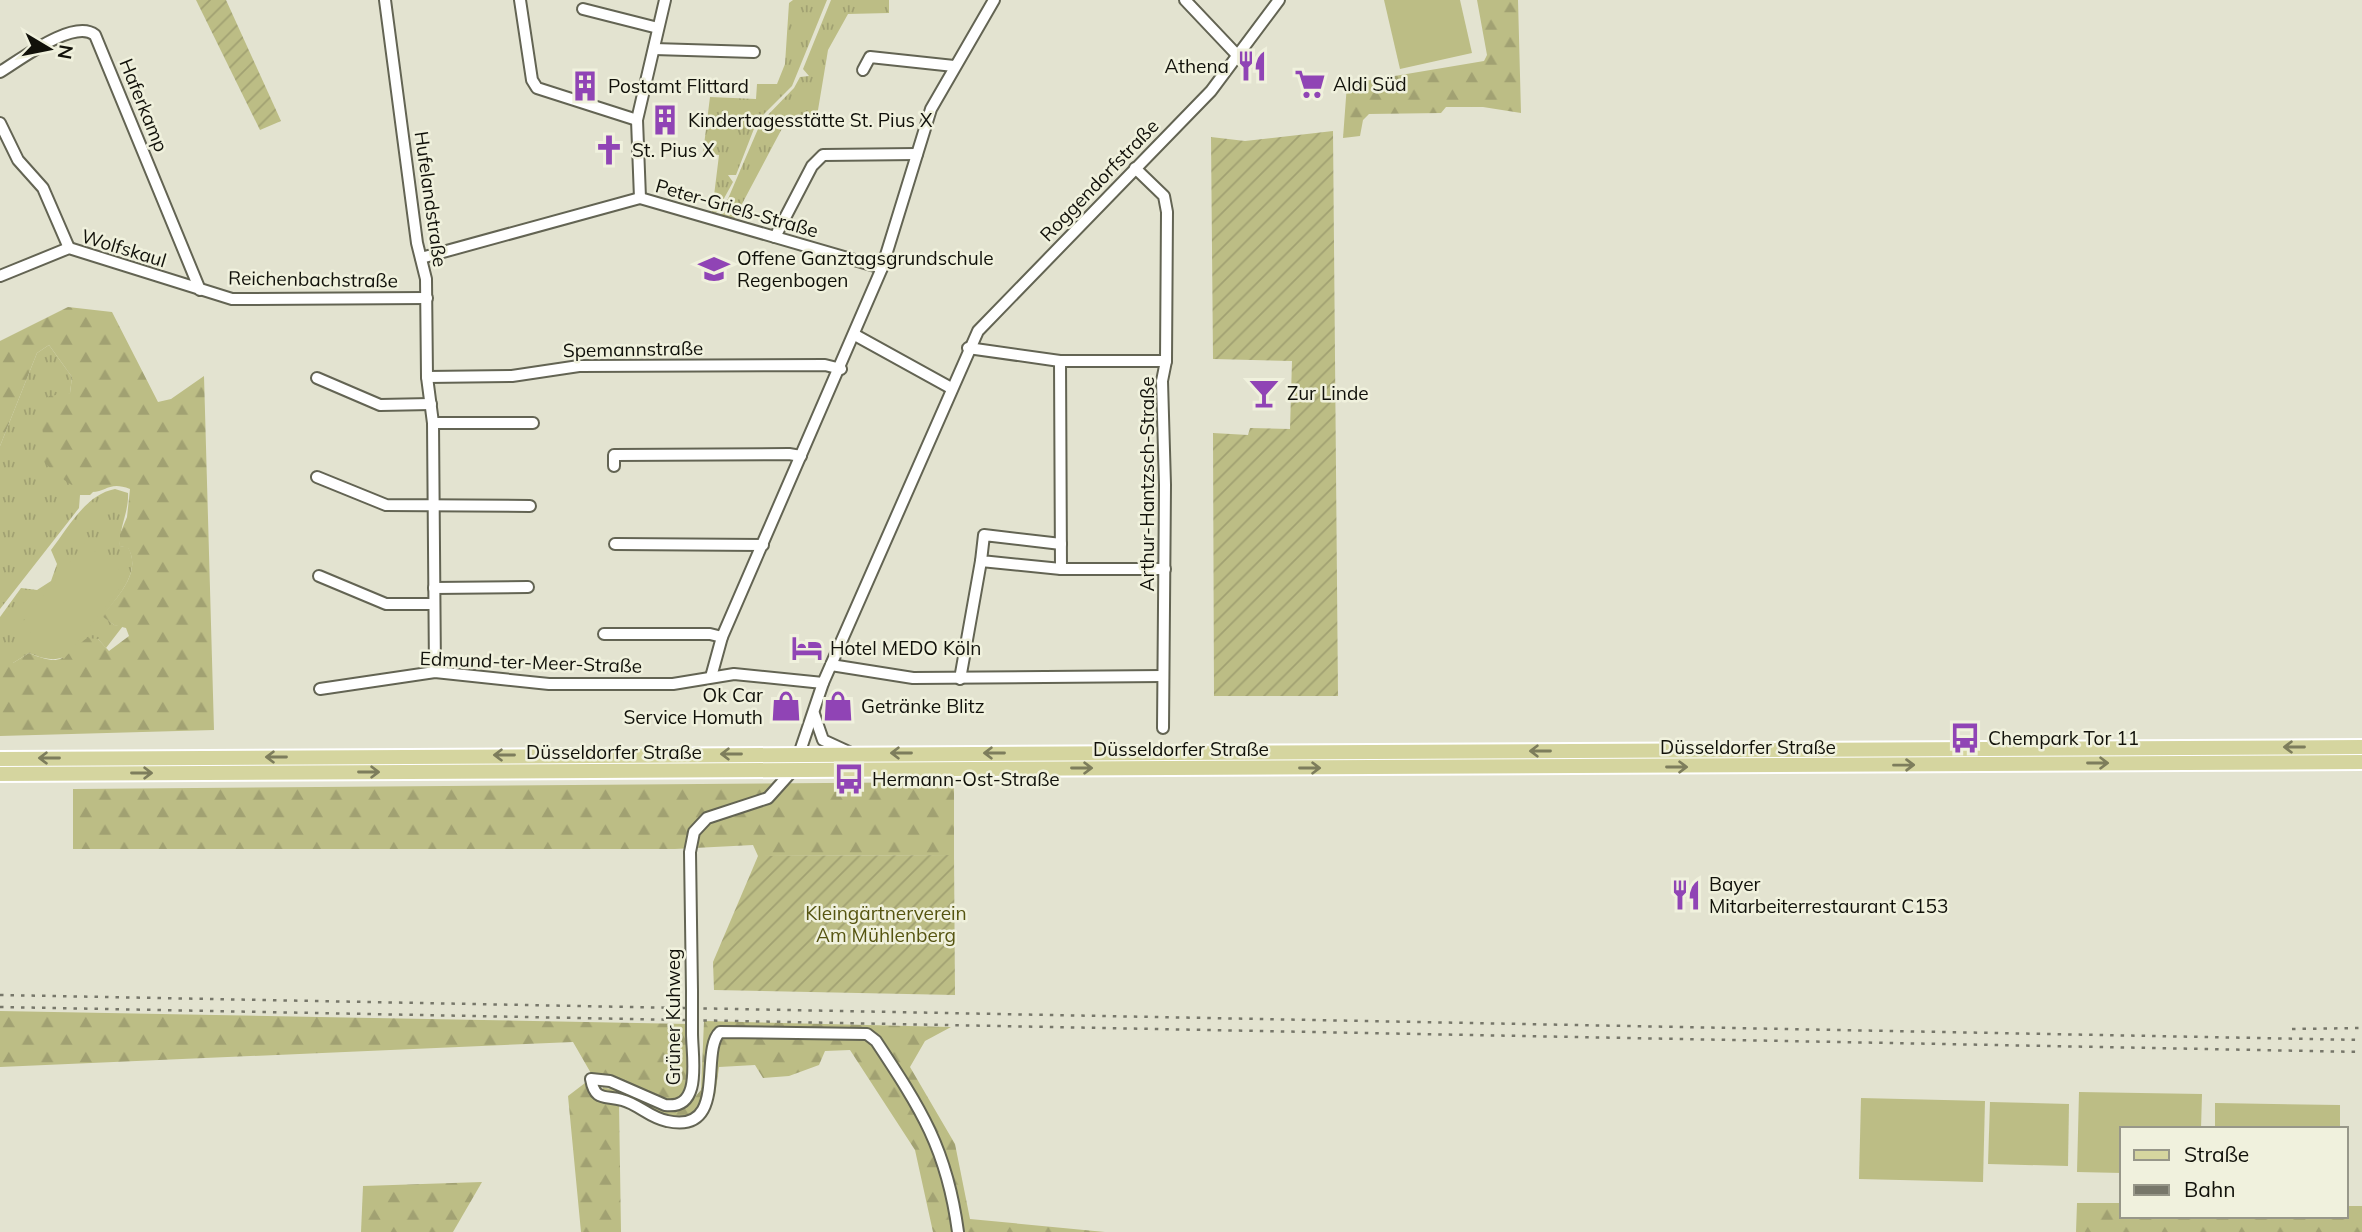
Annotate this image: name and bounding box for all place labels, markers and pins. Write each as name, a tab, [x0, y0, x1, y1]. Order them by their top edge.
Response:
restaurant icon: Athena	[1235, 49, 1269, 83]
place label: Athena	[1165, 54, 1229, 78]
supermarket icon: Aldi Süd	[1293, 67, 1327, 101]
building icon: Postamt Flittard	[568, 69, 602, 103]
place label: Aldi Süd	[1333, 72, 1407, 96]
place label: Postamt Flittard	[608, 74, 749, 98]
building icon: Kindertagesstätte St. Pius X	[648, 103, 682, 137]
place label: Kindertagesstätte St. Pius X	[688, 108, 933, 132]
church icon: St. Pius X	[592, 133, 626, 167]
place label: St. Pius X	[632, 138, 715, 162]
place label: Offene Ganztagsgrundschule Regenbogen	[737, 246, 994, 292]
school or university icon: Offene Ganztagsgrundschule Regenbogen	[697, 252, 731, 286]
bar icon: Zur Linde	[1247, 376, 1281, 410]
place label: Zur Linde	[1287, 381, 1369, 405]
hotel icon: Hotel MEDO Köln	[790, 631, 824, 665]
place label: Hotel MEDO Köln	[830, 636, 981, 660]
place label: Ok Car Service Homuth	[623, 683, 763, 729]
shop icon: Ok Car Service Homuth	[769, 689, 803, 723]
shop icon: Getränke Blitz	[821, 689, 855, 723]
place label: Getränke Blitz	[861, 694, 985, 718]
bus stop icon: Chempark Tor 11	[1948, 721, 1982, 755]
place label: Chempark Tor 11	[1988, 726, 2139, 750]
bus stop icon: Hermann-Ost-Straße	[832, 762, 866, 796]
place label: Hermann-Ost-Straße	[872, 767, 1060, 791]
place label: Bayer Mitarbeiterrestaurant C153	[1709, 872, 1948, 918]
restaurant icon: Bayer Mitarbeiterrestaurant C153	[1669, 878, 1703, 912]

